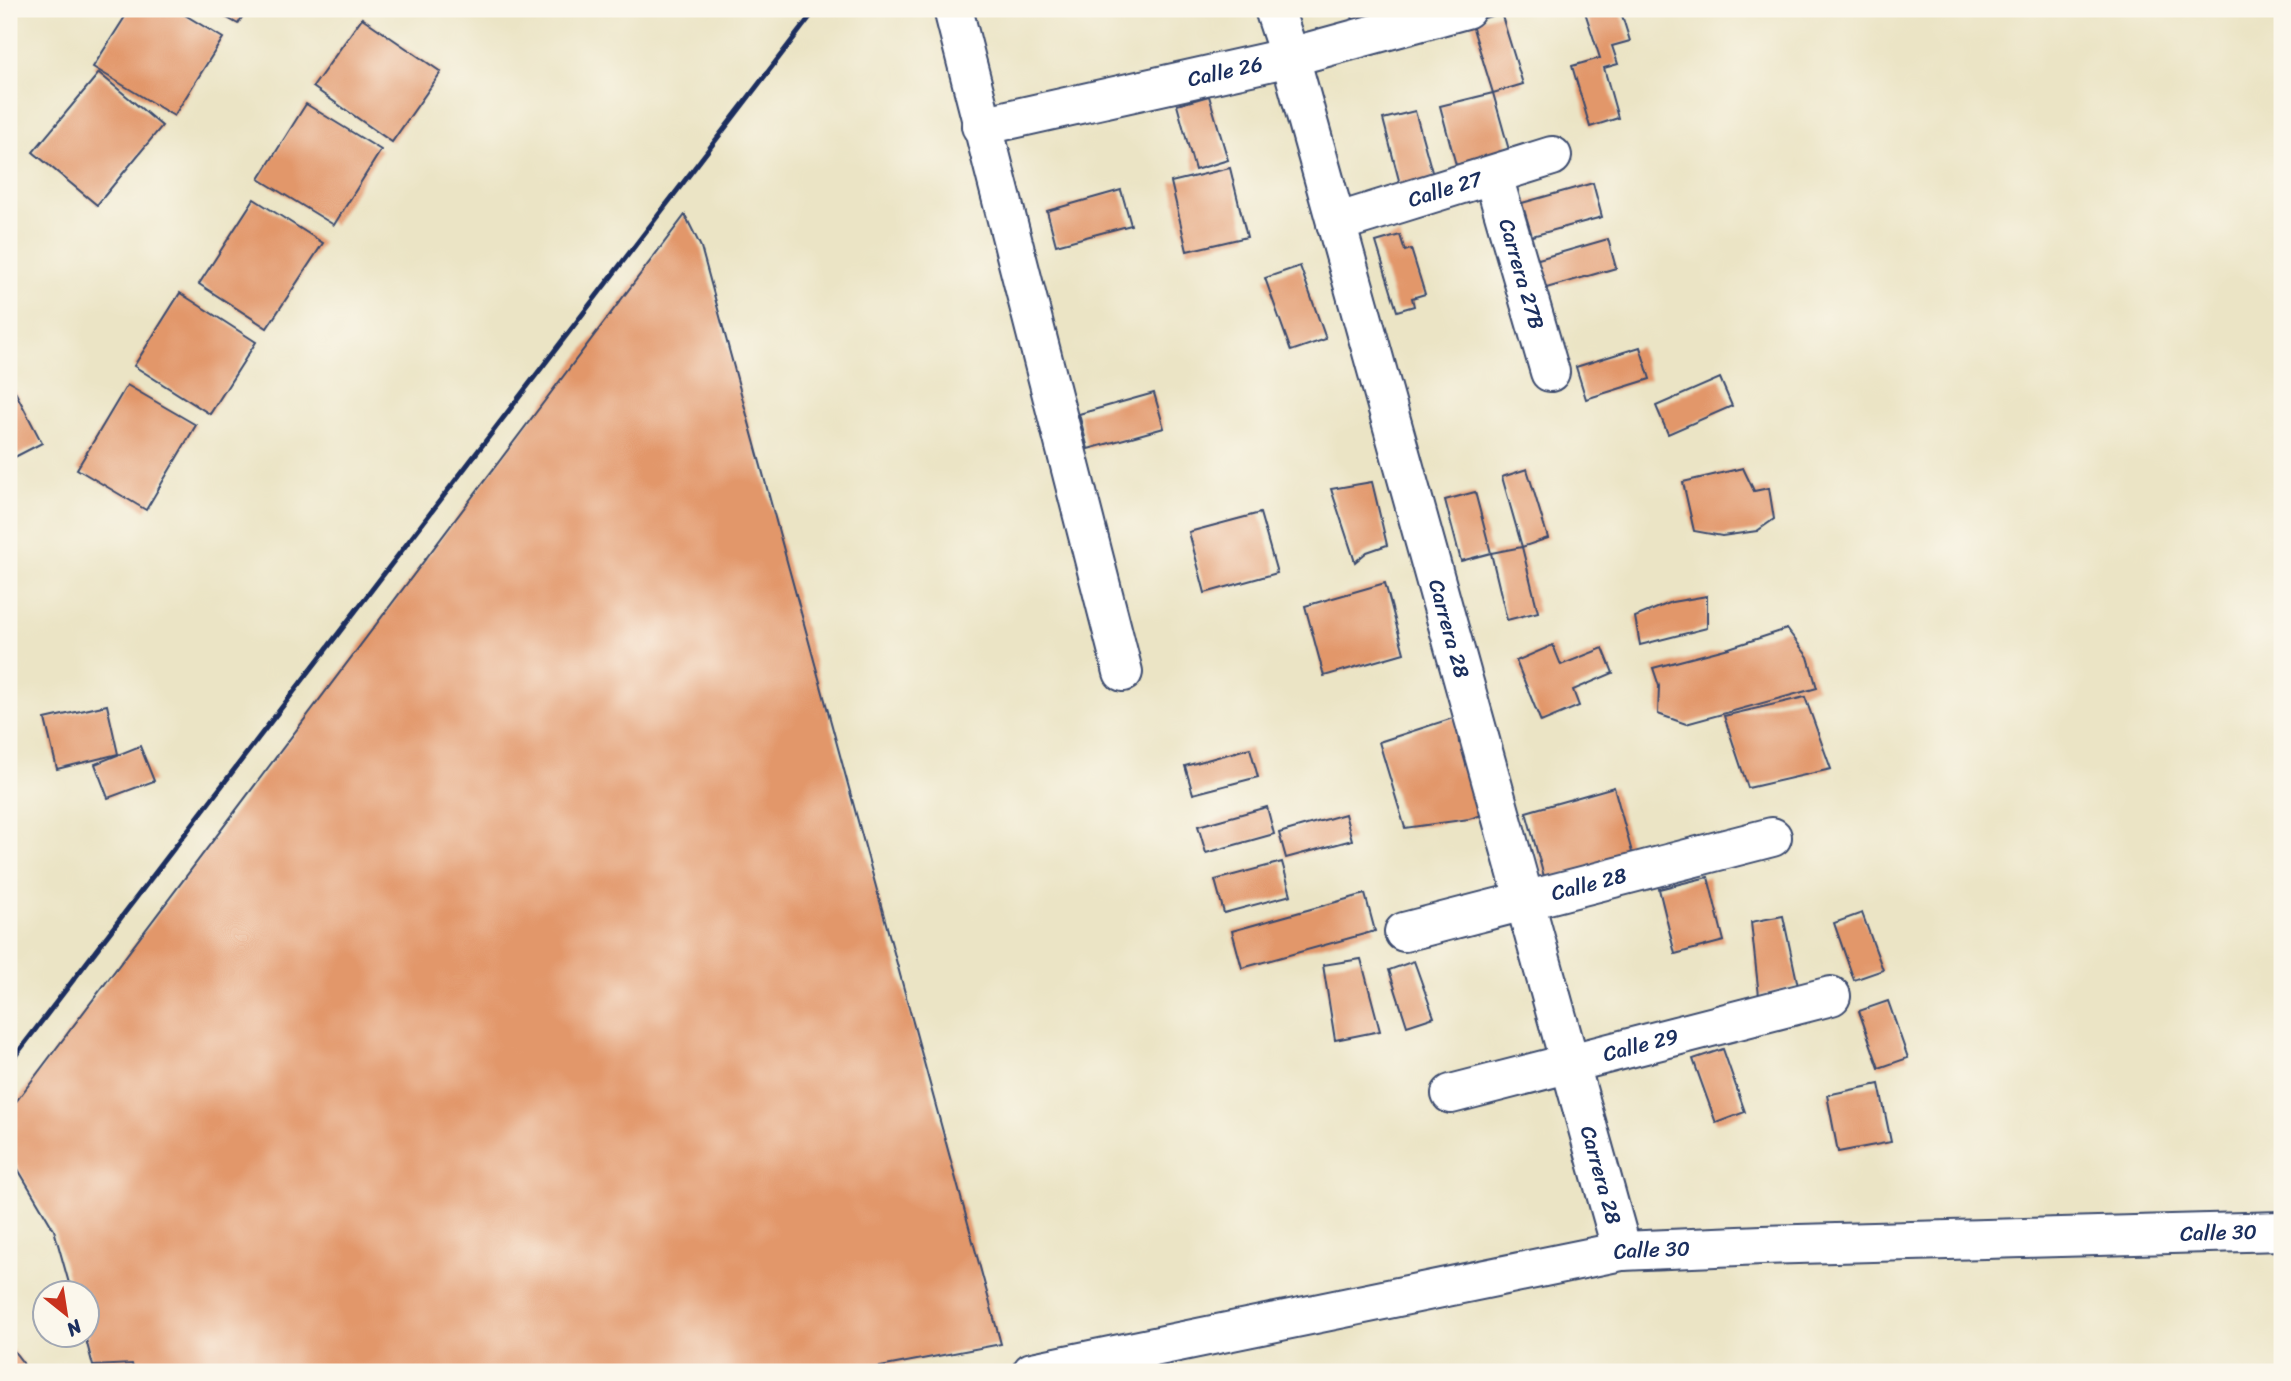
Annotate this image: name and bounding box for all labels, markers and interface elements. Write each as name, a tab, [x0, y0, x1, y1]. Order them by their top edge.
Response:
street label: Calle 26	[1184, 45, 1266, 98]
street label: Calle 27	[1403, 159, 1489, 219]
street label: Carrera 27B	[1487, 214, 1556, 334]
street label: Carrera 28	[1417, 575, 1481, 683]
street label: Calle 28	[1547, 856, 1631, 912]
street label: Calle 29	[1599, 1017, 1683, 1073]
street label: Carrera 28	[1569, 1121, 1633, 1229]
street label: Calle 30	[2180, 1213, 2257, 1253]
street label: Calle 30	[1610, 1229, 1691, 1271]
north arrow	[32, 1280, 102, 1350]
text: N	[60, 1310, 89, 1346]

